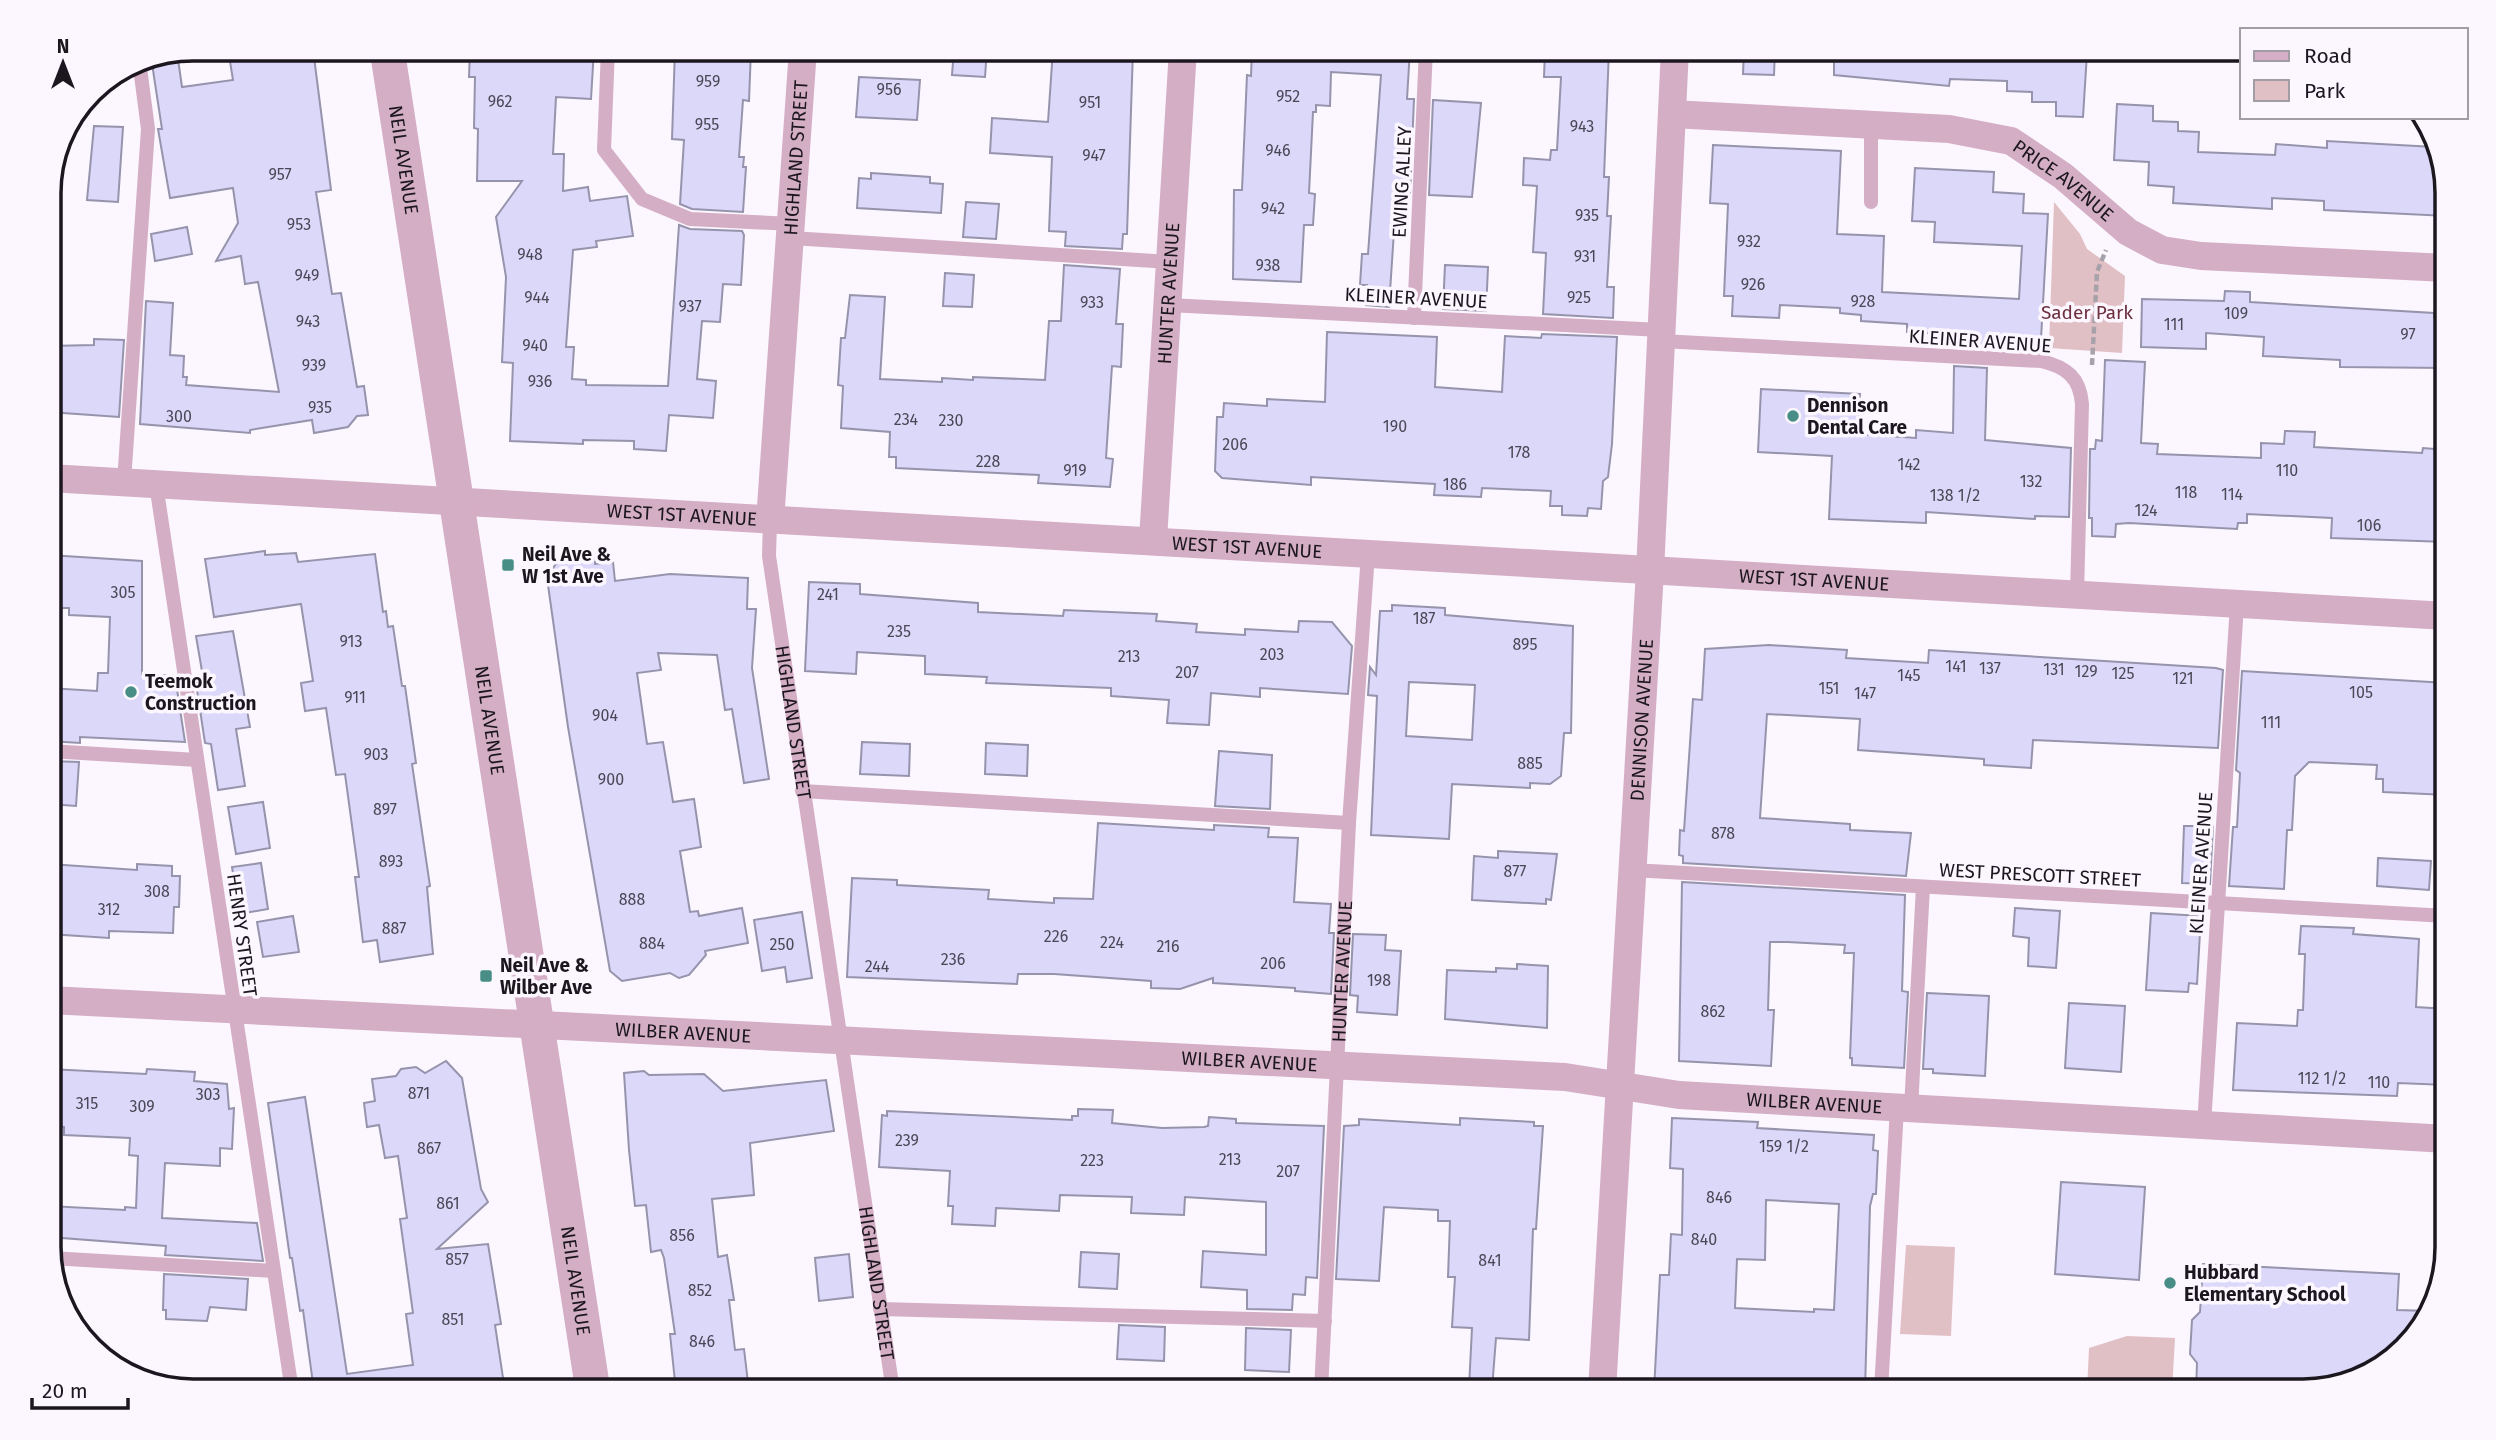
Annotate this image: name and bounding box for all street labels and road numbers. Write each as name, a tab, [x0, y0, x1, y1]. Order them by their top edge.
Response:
street label: HIGHLAND STREET	[778, 79, 812, 236]
street label: NEIL AVENUE	[384, 103, 424, 216]
street label: EWING ALLEY	[1388, 125, 1416, 238]
street label: PRICE AVENUE	[2009, 134, 2118, 226]
street label: HUNTER AVENUE	[1152, 222, 1184, 365]
street label: KLEINER AVENUE	[1344, 283, 1488, 313]
street label: KLEINER AVENUE	[1908, 325, 2052, 357]
street label: WEST 1ST AVENUE	[606, 499, 758, 530]
street label: WEST 1ST AVENUE	[1171, 531, 1323, 563]
street label: WEST 1ST AVENUE	[1738, 564, 1890, 595]
street label: DENNISON AVENUE	[1625, 638, 1658, 802]
street label: HIGHLAND STREET	[771, 644, 816, 801]
street label: NEIL AVENUE	[470, 664, 510, 776]
street label: KLEINER AVENUE	[2185, 791, 2217, 935]
street label: WEST PRESCOTT STREET	[1938, 858, 2142, 892]
street label: HENRY STREET	[222, 872, 262, 998]
street label: HUNTER AVENUE	[1327, 900, 1357, 1043]
street label: WILBER AVENUE	[615, 1017, 752, 1047]
street label: WILBER AVENUE	[1181, 1046, 1318, 1076]
street label: WILBER AVENUE	[1746, 1087, 1883, 1118]
street label: HIGHLAND STREET	[854, 1204, 900, 1362]
street label: NEIL AVENUE	[556, 1224, 596, 1337]

